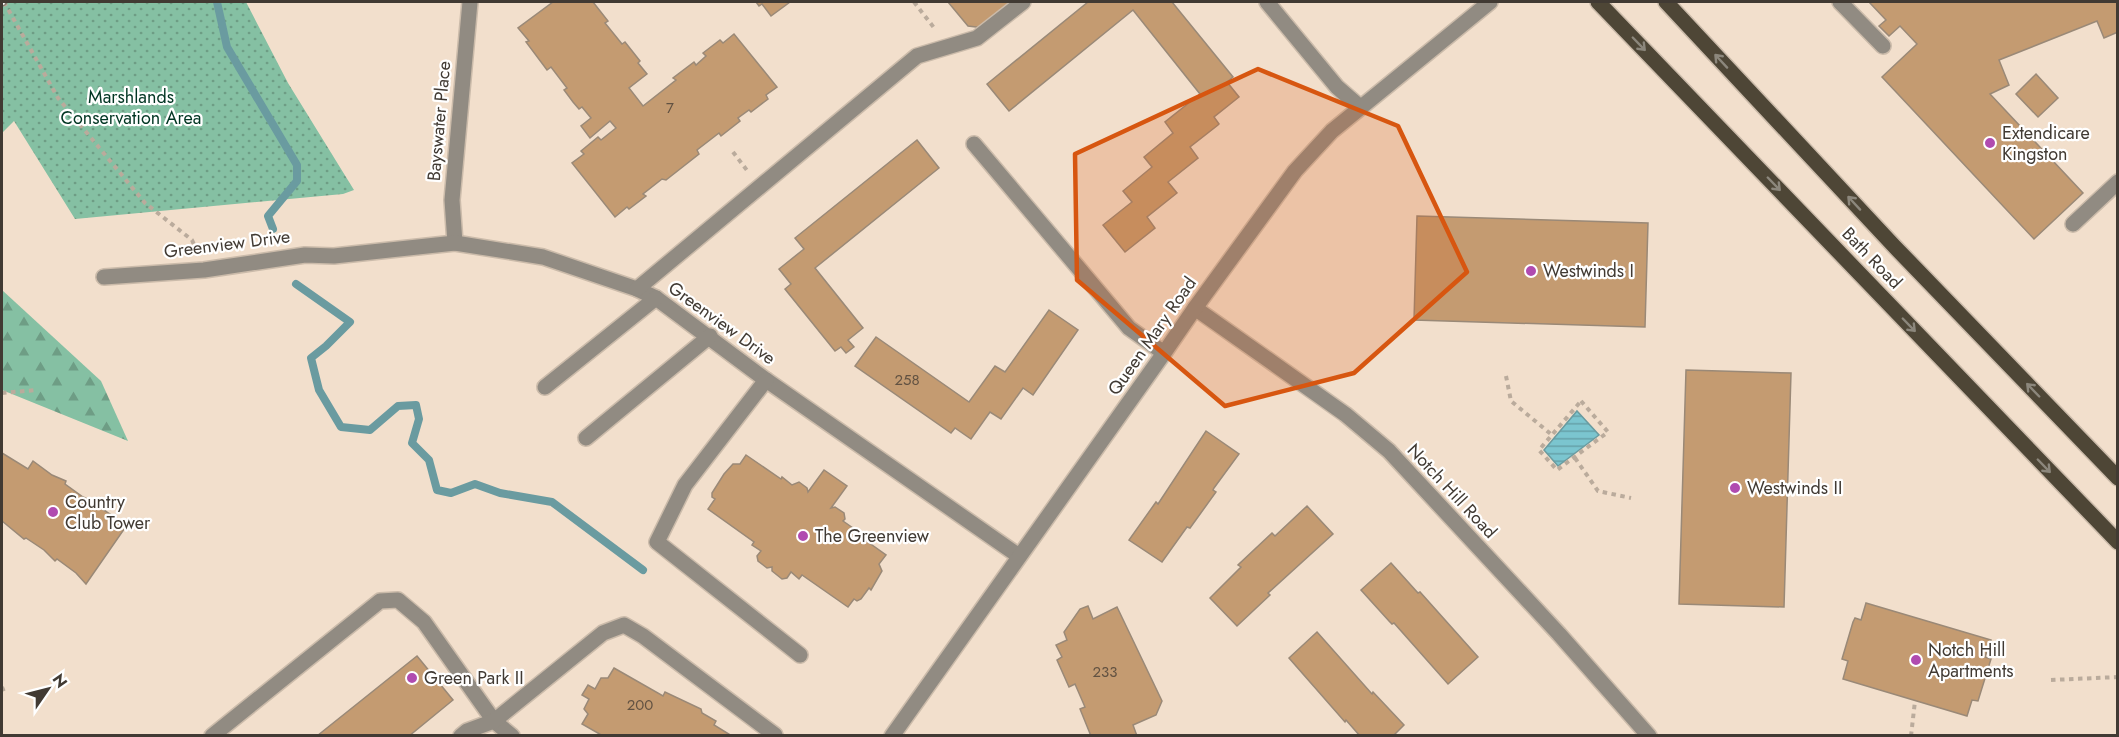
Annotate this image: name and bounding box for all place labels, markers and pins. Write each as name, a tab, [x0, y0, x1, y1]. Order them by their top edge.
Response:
place label: Extendicare Kingston	[2002, 120, 2090, 167]
marker: Extendicare Kingston	[1983, 136, 1997, 150]
place label: Westwinds I	[1543, 258, 1634, 284]
marker: Westwinds I	[1524, 264, 1538, 278]
place label: Westwinds II	[1747, 475, 1842, 501]
marker: Westwinds II	[1728, 481, 1742, 495]
place label: Country Club Tower	[65, 489, 151, 536]
marker: Country Club Tower	[46, 505, 60, 519]
place label: The Greenview	[815, 523, 930, 549]
marker: The Greenview	[796, 529, 810, 543]
place label: Notch Hill Apartments	[1928, 637, 2014, 684]
marker: Notch Hill Apartments	[1909, 653, 1923, 667]
place label: Green Park II	[424, 665, 524, 691]
marker: Green Park II	[405, 671, 419, 685]

